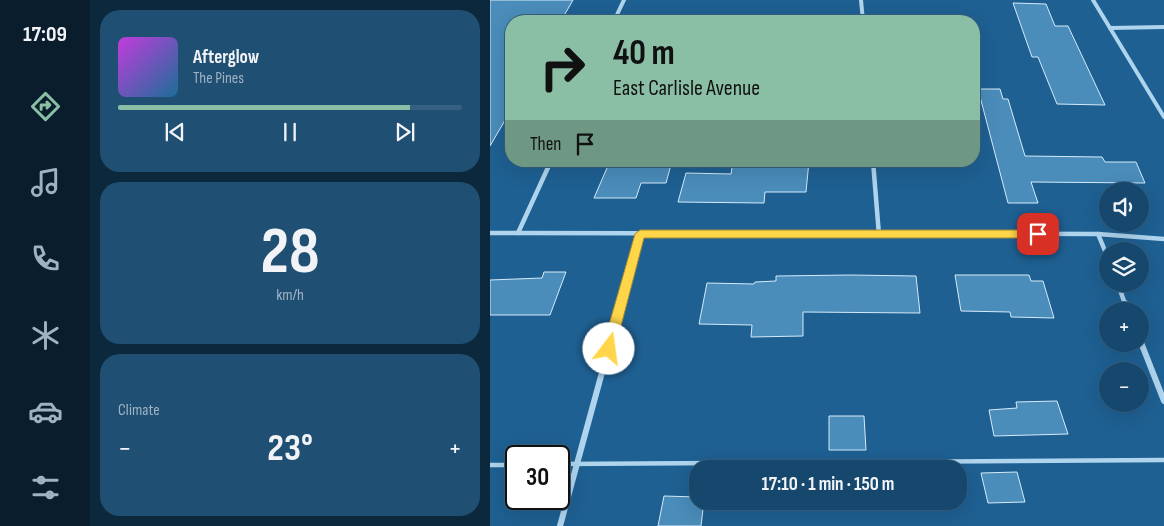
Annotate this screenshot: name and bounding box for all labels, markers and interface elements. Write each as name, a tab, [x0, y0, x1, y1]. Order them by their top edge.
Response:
text: 17:09	[23, 21, 67, 48]
text: 40 m	[613, 32, 675, 75]
icon: right	[530, 35, 595, 100]
text: Afterglow	[193, 46, 259, 69]
text: The Pines	[193, 69, 244, 88]
text: East Carlisle Avenue	[613, 75, 760, 102]
icon: directions	[28, 89, 63, 124]
icon: previous	[161, 118, 189, 146]
icon: pause	[276, 118, 304, 146]
icon: next	[391, 118, 419, 146]
icon: arrive	[571, 130, 599, 158]
text: Then	[530, 133, 561, 156]
icon: music	[28, 165, 63, 200]
map controls	[1099, 182, 1149, 412]
button: sound	[1099, 182, 1149, 232]
pin	[1017, 213, 1059, 255]
text: 28	[260, 214, 320, 292]
icon: arrive	[1024, 220, 1052, 248]
icon: phone	[28, 241, 63, 276]
button: layers	[1099, 242, 1149, 292]
text: km/h	[276, 286, 304, 305]
button: +	[1099, 302, 1149, 352]
icon: climate	[28, 318, 63, 353]
position arrow	[582, 322, 634, 374]
button: −	[1099, 362, 1149, 412]
icon: car	[28, 394, 63, 429]
text: Climate	[118, 401, 160, 420]
text: 23°	[267, 426, 313, 471]
text: −	[118, 432, 132, 465]
text: +	[448, 432, 462, 465]
speed limit sign: 30	[505, 445, 570, 510]
icon: filters	[28, 470, 63, 505]
text: 17:10 · 1 min · 150 m	[762, 473, 894, 496]

